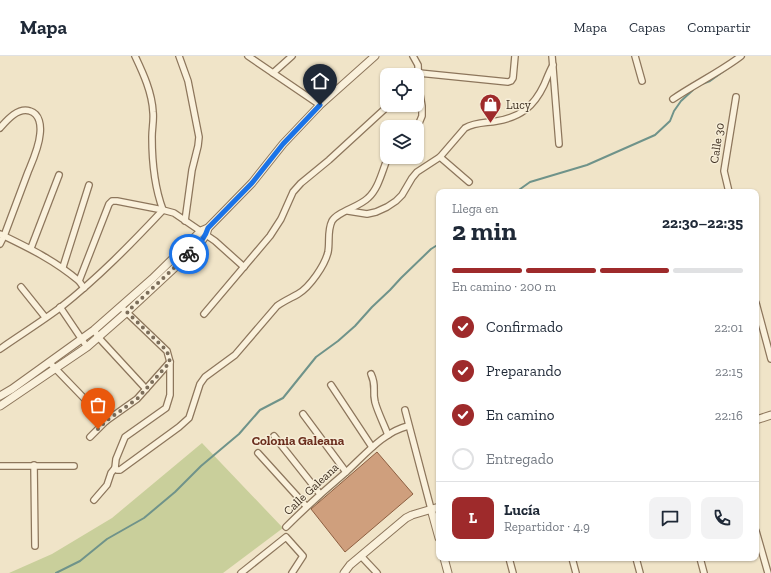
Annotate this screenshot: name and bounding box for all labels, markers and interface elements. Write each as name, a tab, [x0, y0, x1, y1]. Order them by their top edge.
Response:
text: Mapa	[20, 16, 67, 39]
text: Mapa	[574, 19, 607, 36]
text: Capas	[629, 19, 665, 36]
text: Compartir	[687, 19, 751, 36]
pin	[303, 64, 337, 105]
map controls	[380, 68, 424, 164]
button: locate	[380, 68, 424, 112]
icon: home	[309, 70, 331, 92]
shop icon: Lucy	[477, 92, 503, 125]
place label: Lucy	[506, 98, 532, 112]
button: layers	[380, 120, 424, 164]
street label: Calle 30	[707, 122, 727, 164]
text: Llega en	[452, 201, 499, 216]
text: 22:30–22:35	[662, 214, 743, 232]
text: 2 min	[452, 215, 517, 247]
courier	[169, 234, 209, 274]
icon: bike	[178, 243, 200, 265]
text: En camino · 200 m	[452, 279, 556, 294]
icon: check	[452, 316, 474, 338]
text: Confirmado	[486, 318, 563, 336]
text: 22:01	[714, 320, 743, 335]
icon: check	[452, 360, 474, 382]
text: Preparando	[486, 362, 562, 380]
text: 22:15	[715, 364, 743, 379]
pin	[81, 388, 115, 429]
icon: bag	[87, 394, 109, 416]
icon: check	[452, 404, 474, 426]
text: En camino	[486, 406, 554, 424]
text: 22:16	[715, 408, 743, 423]
district label: Colonia Galeana	[252, 433, 345, 448]
text: Entregado	[486, 450, 554, 468]
street label: Calle Galeana	[281, 460, 341, 518]
button: chat	[649, 497, 691, 539]
button: phone	[701, 497, 743, 539]
text: Lucía	[504, 501, 540, 519]
text: L	[469, 509, 477, 527]
text: Repartidor · 4.9	[504, 519, 590, 534]

